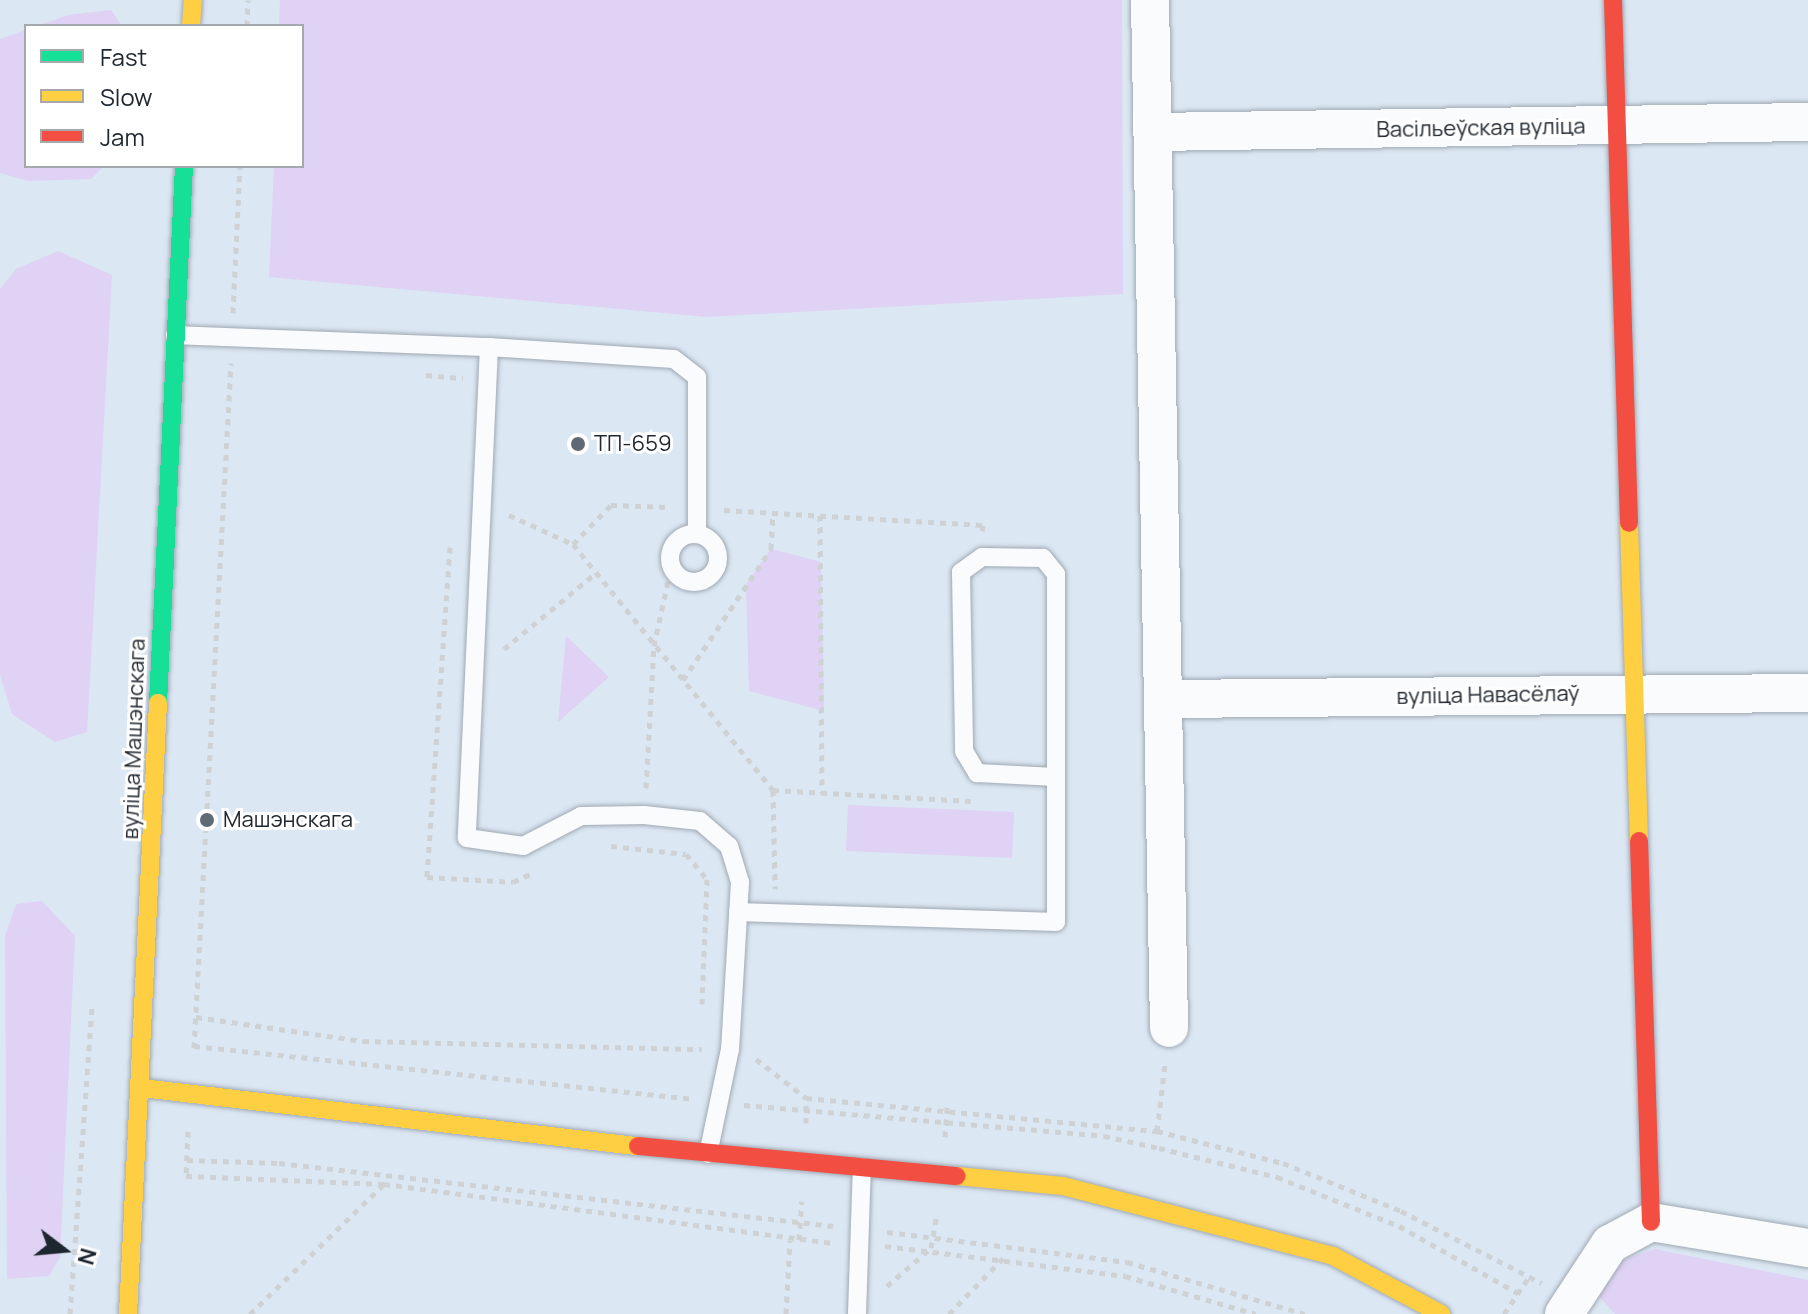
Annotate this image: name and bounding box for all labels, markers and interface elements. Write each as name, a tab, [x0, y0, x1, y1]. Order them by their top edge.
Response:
legend	[24, 24, 304, 168]
text: Fast	[100, 40, 147, 73]
text: Slow	[100, 80, 153, 113]
street label: Васільеўская вуліца	[1376, 113, 1586, 143]
text: Jam	[100, 120, 145, 153]
place label: ТП-659	[594, 431, 672, 457]
marker: ТП-659	[569, 435, 587, 453]
street label: вуліца Машэнскага	[117, 638, 151, 840]
street label: вуліца Навасёлаў	[1396, 680, 1580, 710]
place label: Машэнскага	[223, 807, 353, 833]
marker: Машэнскага	[198, 811, 216, 829]
north arrow	[24, 1210, 104, 1290]
text: N	[70, 1245, 104, 1268]

